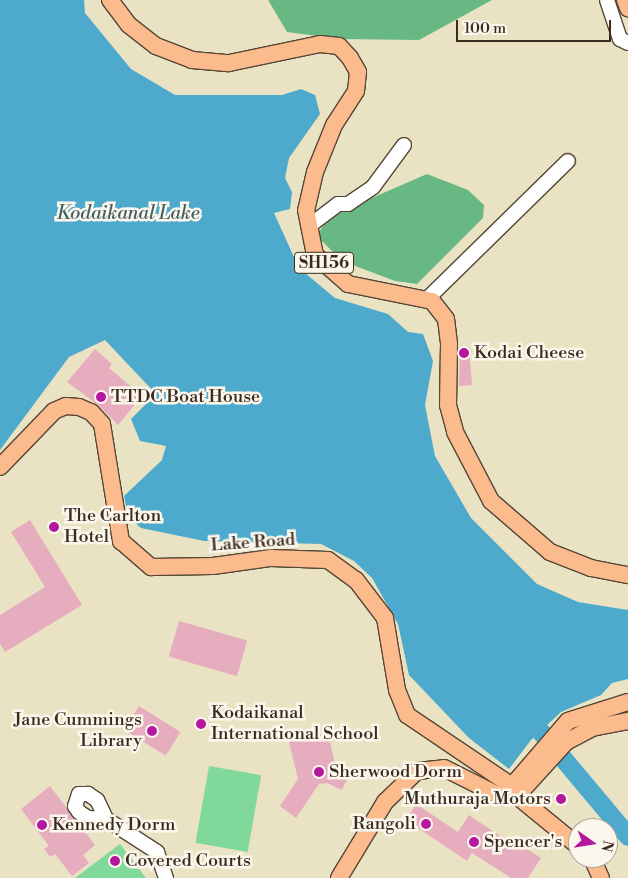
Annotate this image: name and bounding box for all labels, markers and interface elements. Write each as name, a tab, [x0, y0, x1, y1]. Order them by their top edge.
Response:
scale bar	[458, 10, 613, 42]
text: 100 m	[464, 19, 506, 38]
water label: Kodaikanal Lake	[56, 203, 200, 225]
road number: SH156	[294, 250, 354, 276]
place label: Kodai Cheese	[474, 342, 584, 364]
marker: Kodai Cheese	[458, 347, 470, 359]
place label: TTDC Boat House	[111, 386, 260, 408]
marker: TTDC Boat House	[95, 391, 107, 403]
place label: The Carlton Hotel	[64, 506, 161, 548]
marker: The Carlton Hotel	[48, 521, 60, 533]
street label: Lake Road	[210, 529, 296, 557]
place label: Kodaikanal International School	[211, 703, 379, 746]
place label: Jane Cummings Library	[14, 710, 142, 752]
marker: Kodaikanal International School	[195, 718, 207, 730]
marker: Jane Cummings Library	[146, 725, 158, 737]
place label: Sherwood Dorm	[329, 761, 462, 783]
marker: Sherwood Dorm	[313, 766, 325, 778]
place label: Muthuraja Motors	[404, 788, 551, 810]
marker: Muthuraja Motors	[555, 793, 567, 805]
place label: Rangoli	[353, 813, 416, 835]
place label: Kennedy Dorm	[52, 814, 176, 836]
marker: Rangoli	[420, 818, 432, 830]
north arrow	[568, 818, 618, 868]
marker: Kennedy Dorm	[36, 819, 48, 831]
place label: Spencer's	[484, 831, 562, 853]
marker: Spencer's	[468, 836, 480, 848]
text: N	[597, 839, 617, 854]
place label: Covered Courts	[125, 850, 251, 872]
marker: Covered Courts	[109, 855, 121, 867]

